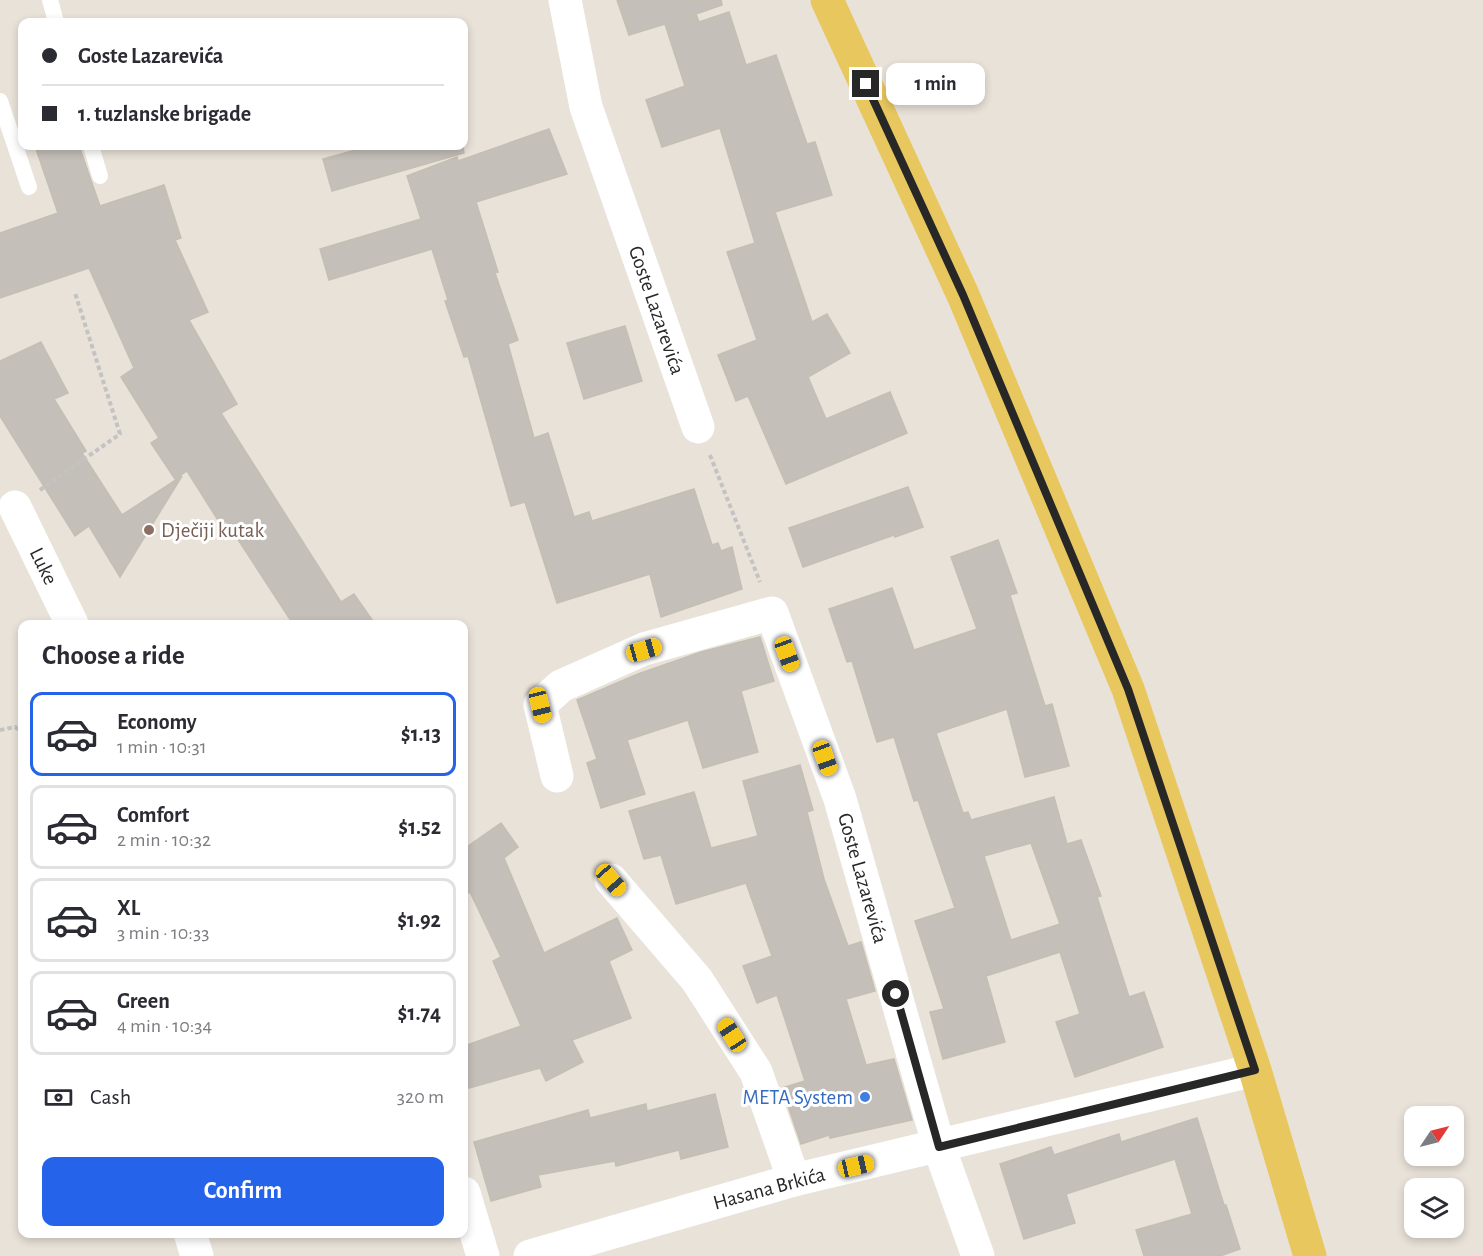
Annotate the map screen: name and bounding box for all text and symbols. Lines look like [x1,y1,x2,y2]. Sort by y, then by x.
text: Goste Lazarevića [78,45,223,67]
callout: 1 min [887,63,986,105]
route end [852,70,879,97]
text: 1 min [914,74,957,94]
text: 1. tuzlanske brigade [78,103,251,125]
street label: Goste Lazarevića [625,243,688,377]
place label: Dječiji kutak [161,520,264,541]
marker: Dječiji kutak [142,523,156,537]
street label: Luke [26,544,61,588]
car [772,634,802,674]
car [624,636,664,664]
text: Choose a ride [42,642,185,669]
car [527,685,553,725]
icon: car [45,707,99,761]
text: Economy [117,711,197,733]
text: $1.13 [401,723,441,745]
text: 1 min · 10:31 [117,737,207,757]
car [810,738,840,778]
icon: car [45,800,99,854]
text: Comfort [117,804,189,826]
street label: Goste Lazarevića [834,811,891,946]
text: $1.52 [398,816,441,838]
text: 2 min · 10:32 [117,830,211,850]
car [592,861,630,899]
icon: car [45,893,99,947]
text: XL [117,897,140,919]
text: $1.92 [397,909,441,931]
text: 3 min · 10:33 [117,923,209,943]
route start [882,980,909,1007]
icon: car [45,986,99,1040]
text: Green [117,990,170,1012]
text: $1.74 [398,1002,441,1024]
car [715,1015,749,1055]
text: 4 min · 10:34 [117,1016,212,1036]
icon: cash [42,1081,75,1114]
text: Cash [90,1086,131,1108]
text: 320 m [397,1087,444,1107]
place label: META System [742,1087,853,1108]
marker: META System [858,1090,872,1104]
north arrow [1404,1106,1464,1166]
map controls [1404,1106,1464,1238]
car [836,1153,876,1179]
button: Confirm [42,1157,444,1226]
street label: Hasana Brkića [711,1163,828,1214]
button: layers [1404,1178,1464,1238]

